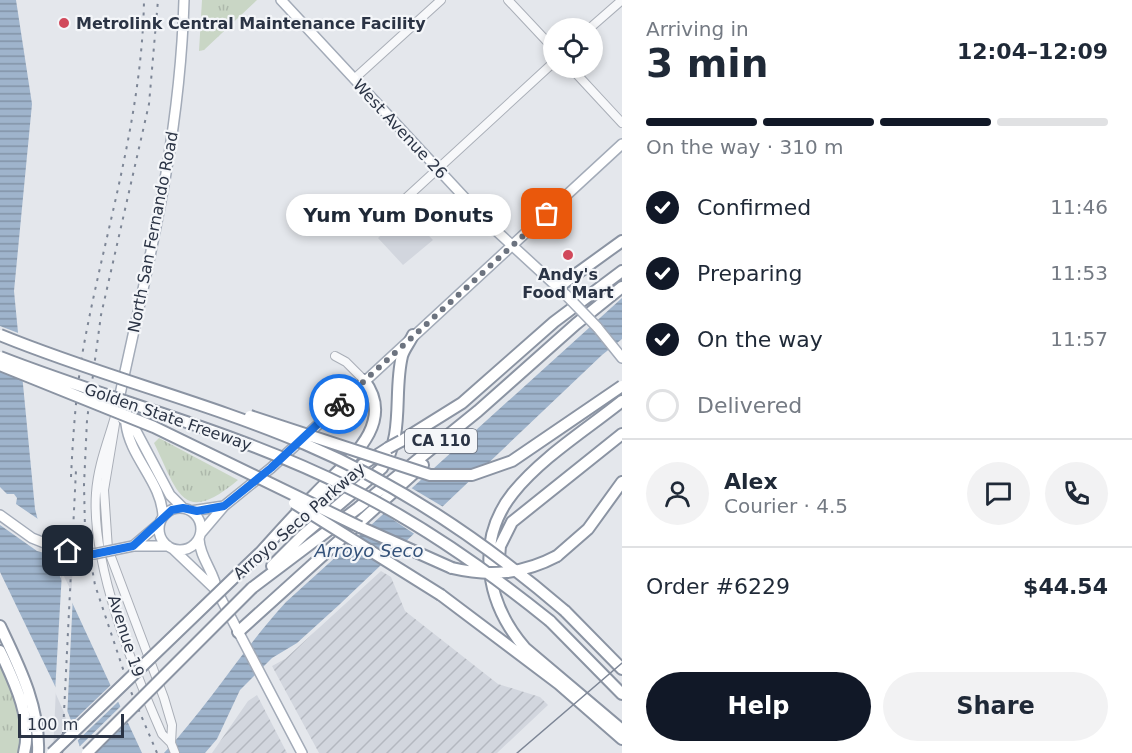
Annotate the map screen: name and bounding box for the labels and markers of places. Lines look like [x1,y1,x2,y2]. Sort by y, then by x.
place label: Metrolink Central Maintenance Facility [76,14,426,33]
marker: Metrolink Central Maintenance Facility [57,16,71,30]
pin [521,188,572,239]
callout: Yum Yum Donuts [286,193,511,235]
marker: Andy's Food Mart [561,248,575,262]
place label: Andy's Food Mart [522,265,614,302]
pin [42,525,93,576]

